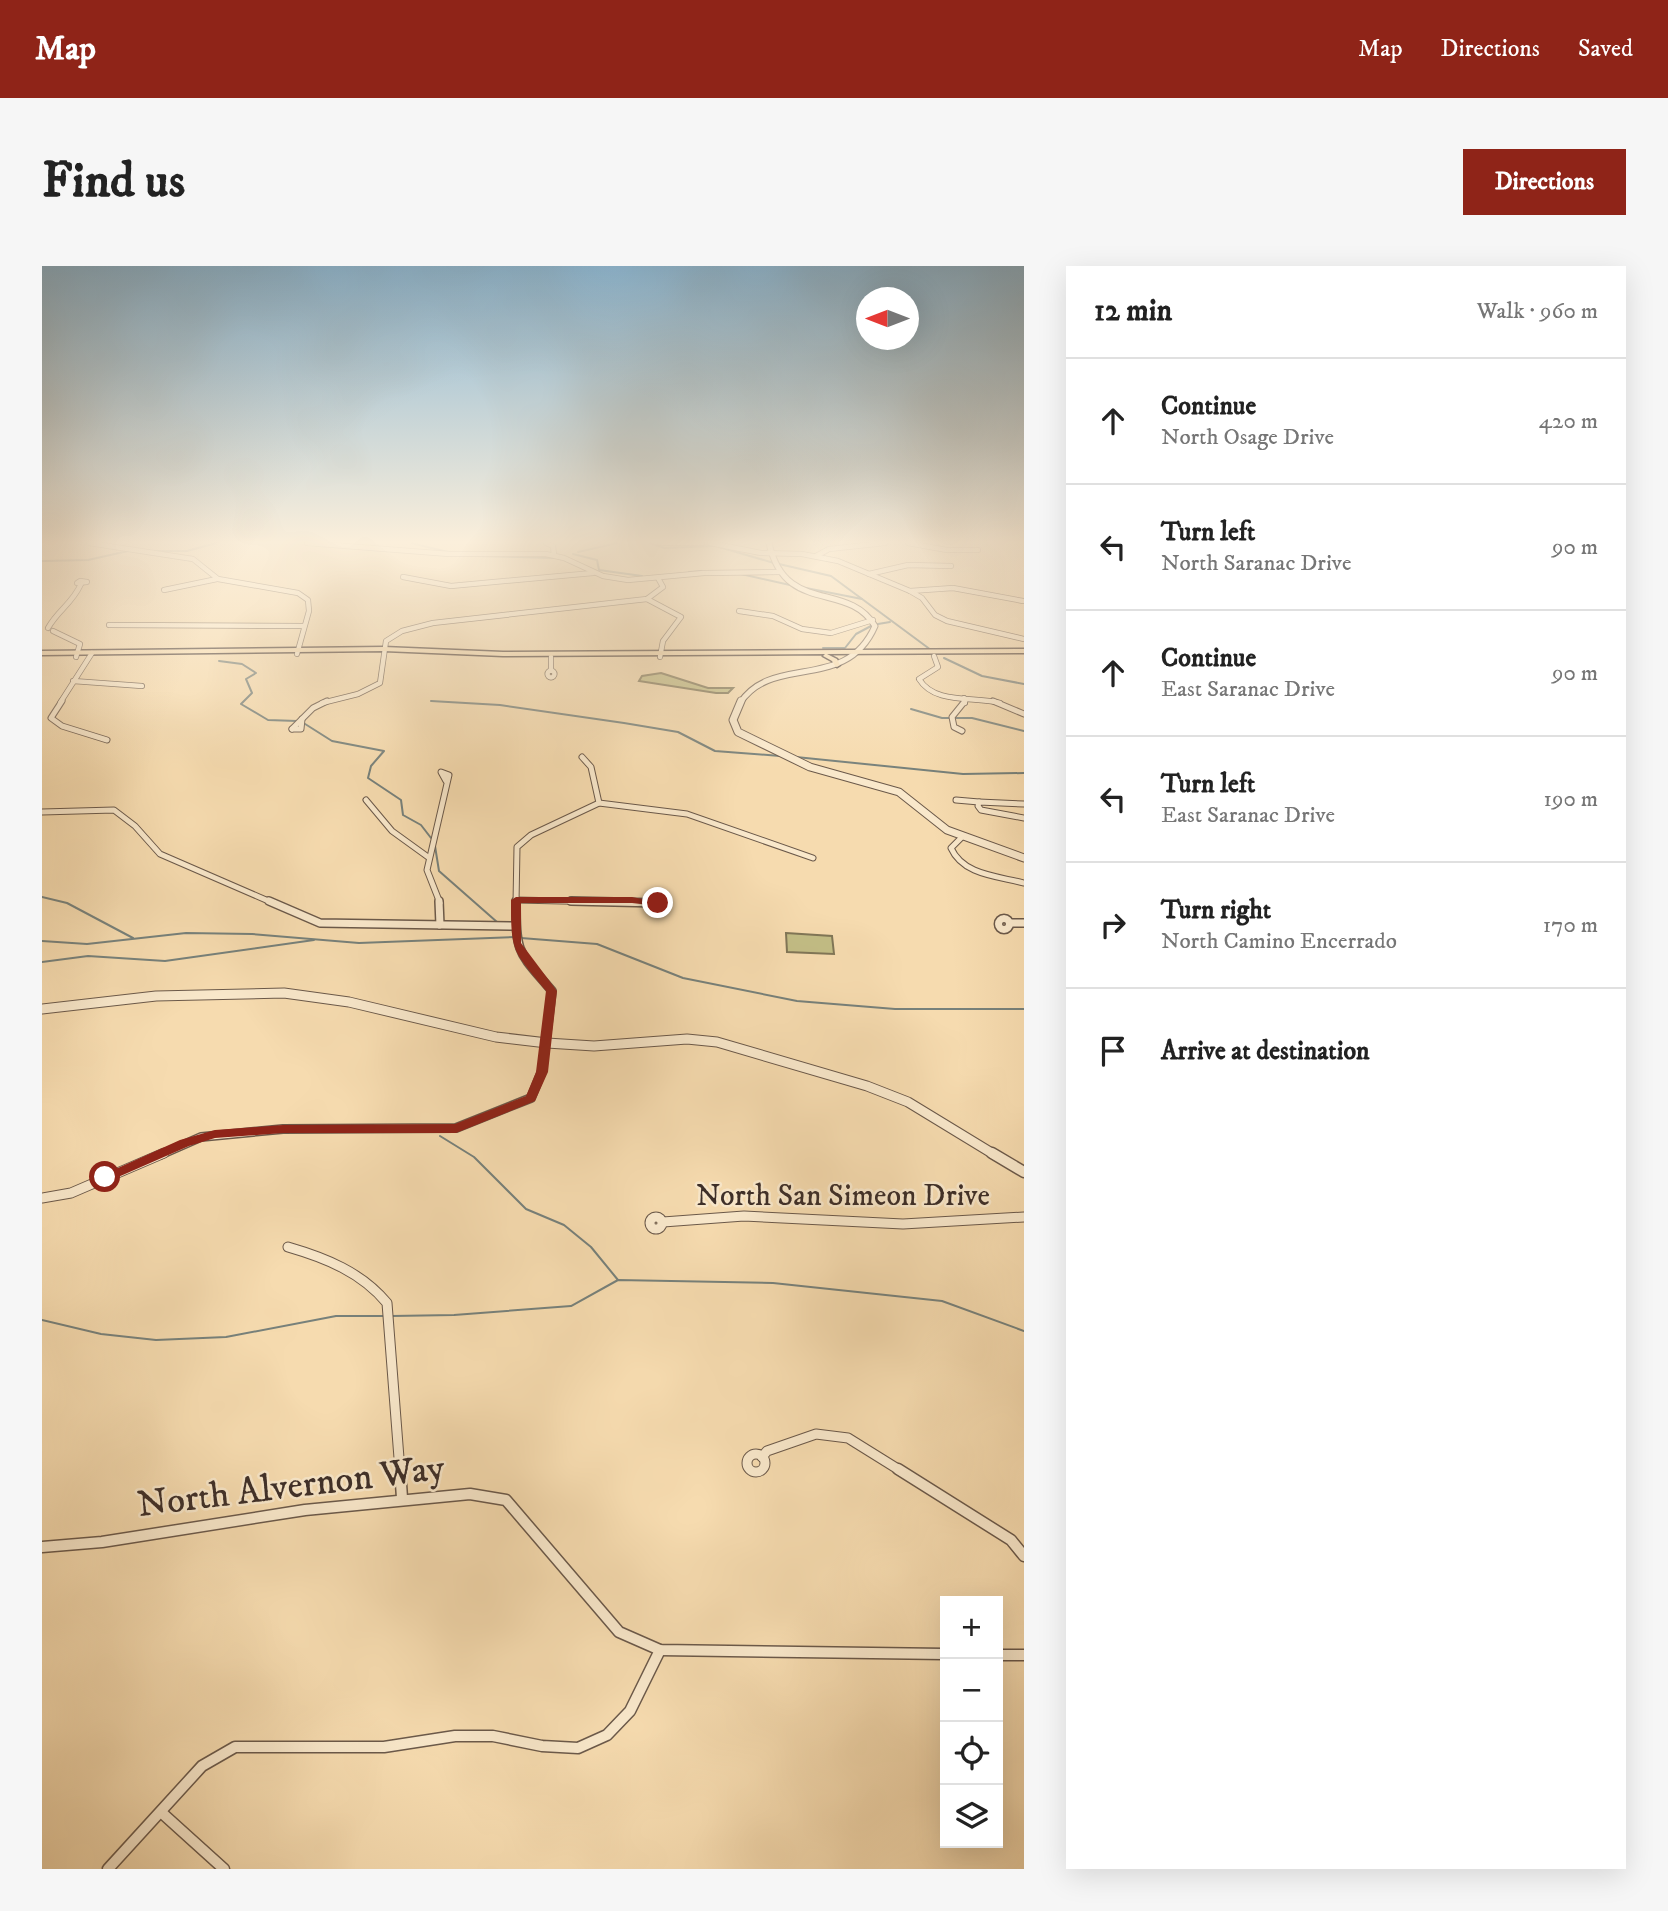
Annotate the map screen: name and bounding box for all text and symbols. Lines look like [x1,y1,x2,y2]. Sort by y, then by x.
text: Map [35,29,96,70]
text: Map [1358,34,1403,64]
text: Directions [1441,34,1540,64]
text: Saved [1578,34,1633,64]
button: Directions [1463,149,1626,215]
text: Find us [42,151,185,213]
north arrow [856,287,919,350]
text: 12 min [1094,293,1172,330]
text: Walk · 960 m [1477,297,1598,326]
text: Continue [1161,390,1256,423]
icon: ahead [1094,402,1132,440]
text: 420 m [1539,407,1598,436]
text: North Osage Drive [1161,423,1334,452]
text: Turn left [1161,516,1255,549]
icon: left [1094,528,1132,566]
text: 90 m [1552,533,1598,562]
text: North Saranac Drive [1161,549,1351,578]
text: Continue [1161,642,1256,675]
icon: ahead [1094,654,1132,692]
text: 90 m [1552,659,1598,688]
text: East Saranac Drive [1161,675,1335,704]
text: Turn left [1161,768,1255,801]
icon: left [1094,780,1132,818]
text: 190 m [1544,785,1598,814]
text: East Saranac Drive [1161,801,1335,830]
route end [642,887,673,918]
text: Turn right [1161,894,1271,927]
icon: right [1094,906,1132,944]
text: 170 m [1543,911,1598,940]
text: North Camino Encerrado [1161,927,1397,956]
icon: arrive [1094,1032,1132,1070]
text: Arrive at destination [1161,1035,1370,1068]
route start [89,1161,120,1192]
street label: North San Simeon Drive [696,1178,990,1215]
street label: North Alvernon Way [135,1445,448,1529]
map controls [940,1596,1003,1848]
button: + [940,1596,1003,1659]
button: − [940,1659,1003,1722]
button: locate [940,1722,1003,1785]
button: layers [940,1785,1003,1848]

